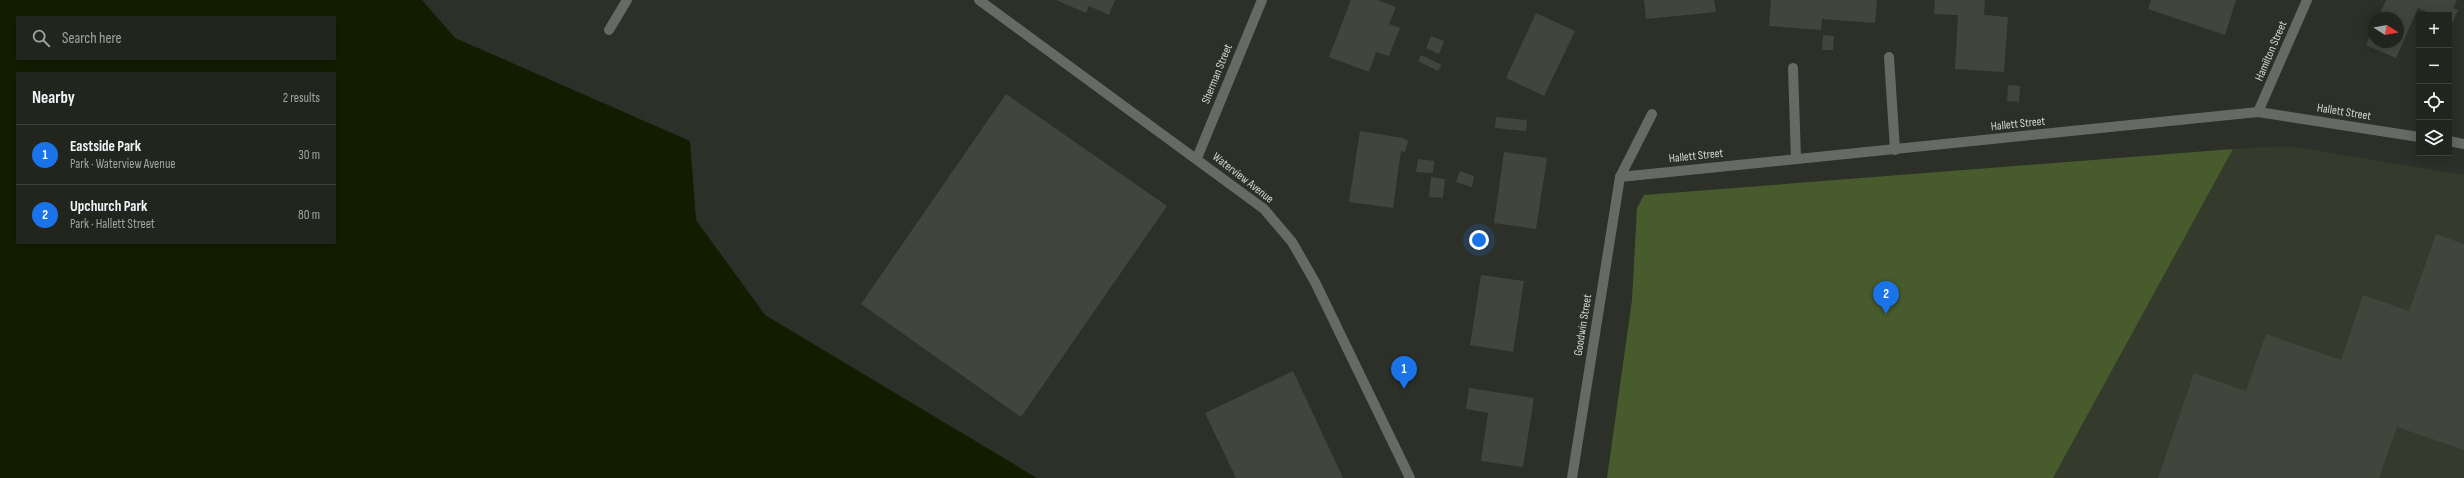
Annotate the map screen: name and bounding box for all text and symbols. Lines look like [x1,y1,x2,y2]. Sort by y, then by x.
north arrow [2368,12,2404,48]
map controls [2416,12,2452,156]
button: + [2416,12,2452,48]
search box [16,16,336,60]
street label: Hamilton Street [2252,18,2290,83]
icon: search [30,27,52,49]
text: Search here [62,29,122,48]
street label: Sherman Street [1198,42,1236,106]
button: − [2416,48,2452,84]
button: locate [2416,84,2452,120]
text: Nearby [32,88,75,108]
text: 2 results [283,90,320,106]
street label: Hallett Street [2316,100,2372,124]
street label: Hallett Street [1990,114,2046,134]
button: layers [2416,120,2452,156]
text: Eastside Park [70,137,141,156]
street label: Hallett Street [1668,146,1724,166]
text: 1 [42,147,48,163]
text: 30 m [298,147,320,163]
street label: Waterview Avenue [1209,149,1277,207]
text: Park · Waterview Avenue [70,156,176,172]
text: Upchurch Park [70,197,147,216]
text: 2 [42,207,48,223]
text: 80 m [298,207,320,223]
text: Park · Hallett Street [70,216,155,232]
your location [1469,230,1489,250]
pin: 2 [1873,281,1899,314]
street label: Goodwin Street [1571,293,1595,357]
pin: 1 [1391,356,1417,389]

